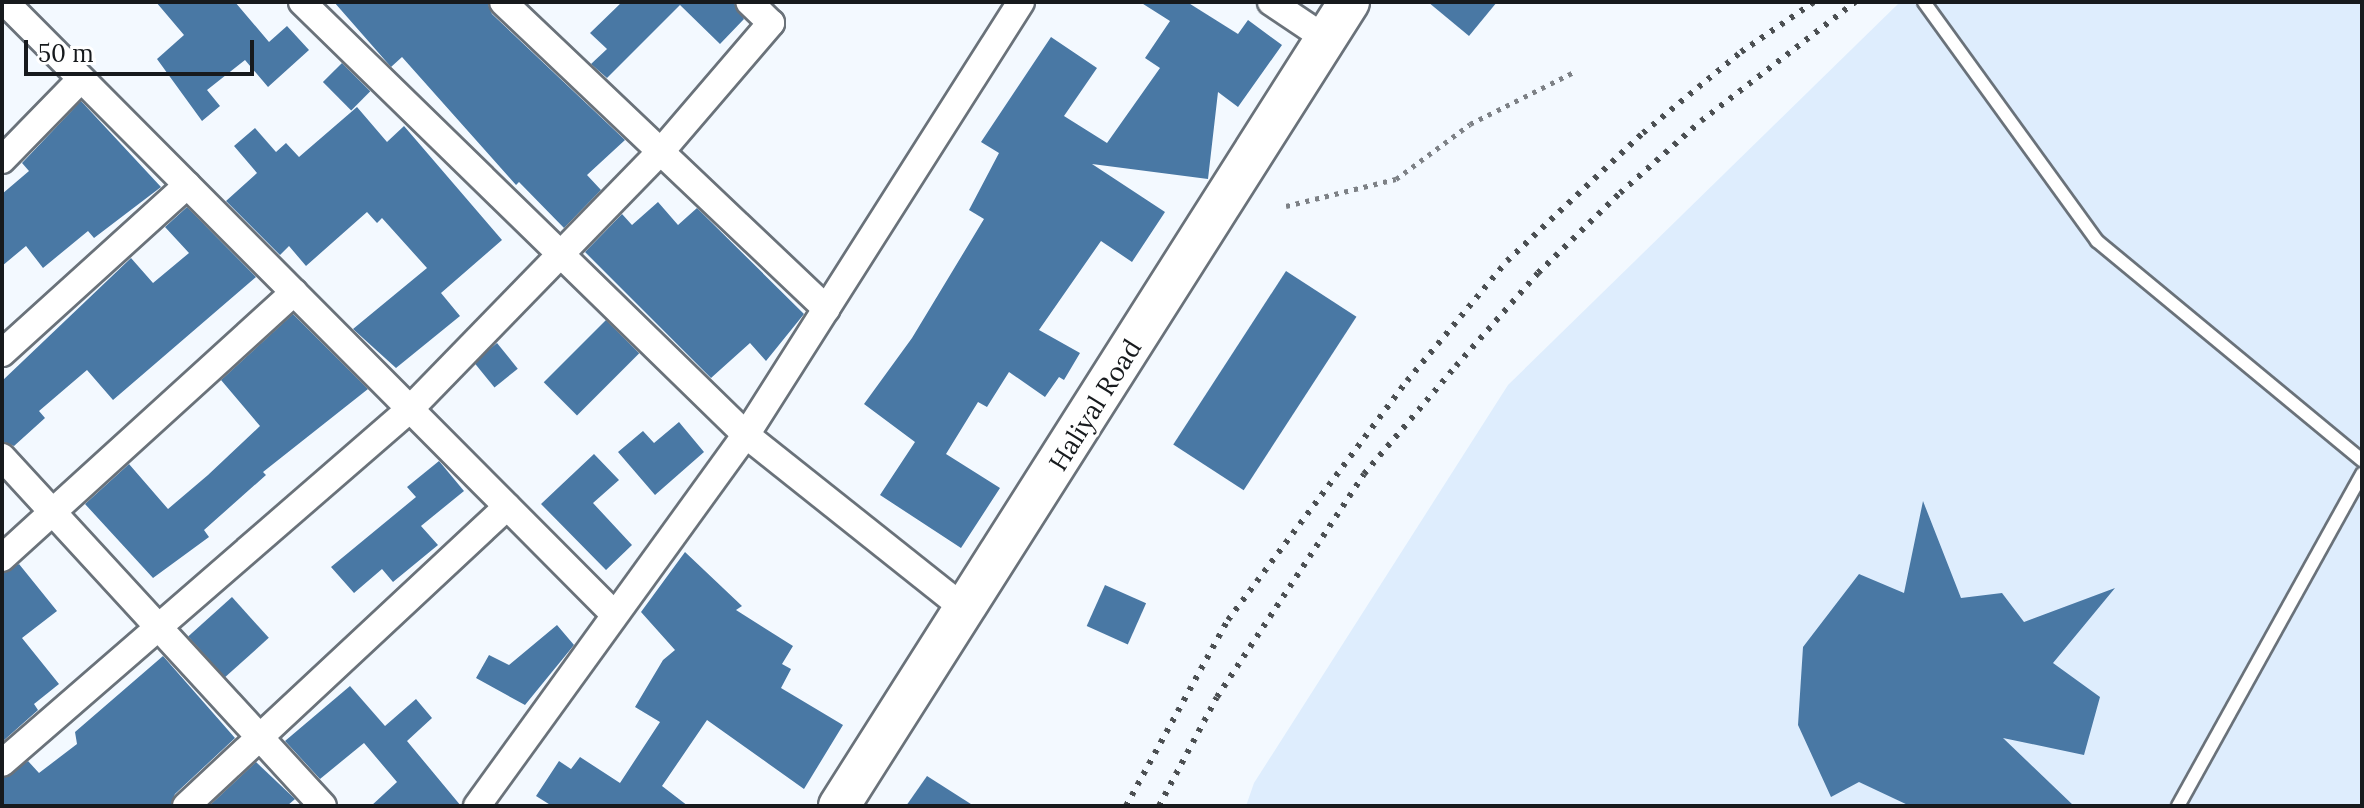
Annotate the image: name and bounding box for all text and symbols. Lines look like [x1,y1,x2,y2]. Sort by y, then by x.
scale bar [28,24,258,74]
text: 50 m [38,38,94,69]
street label: Haliyal Road [1042,334,1148,476]

